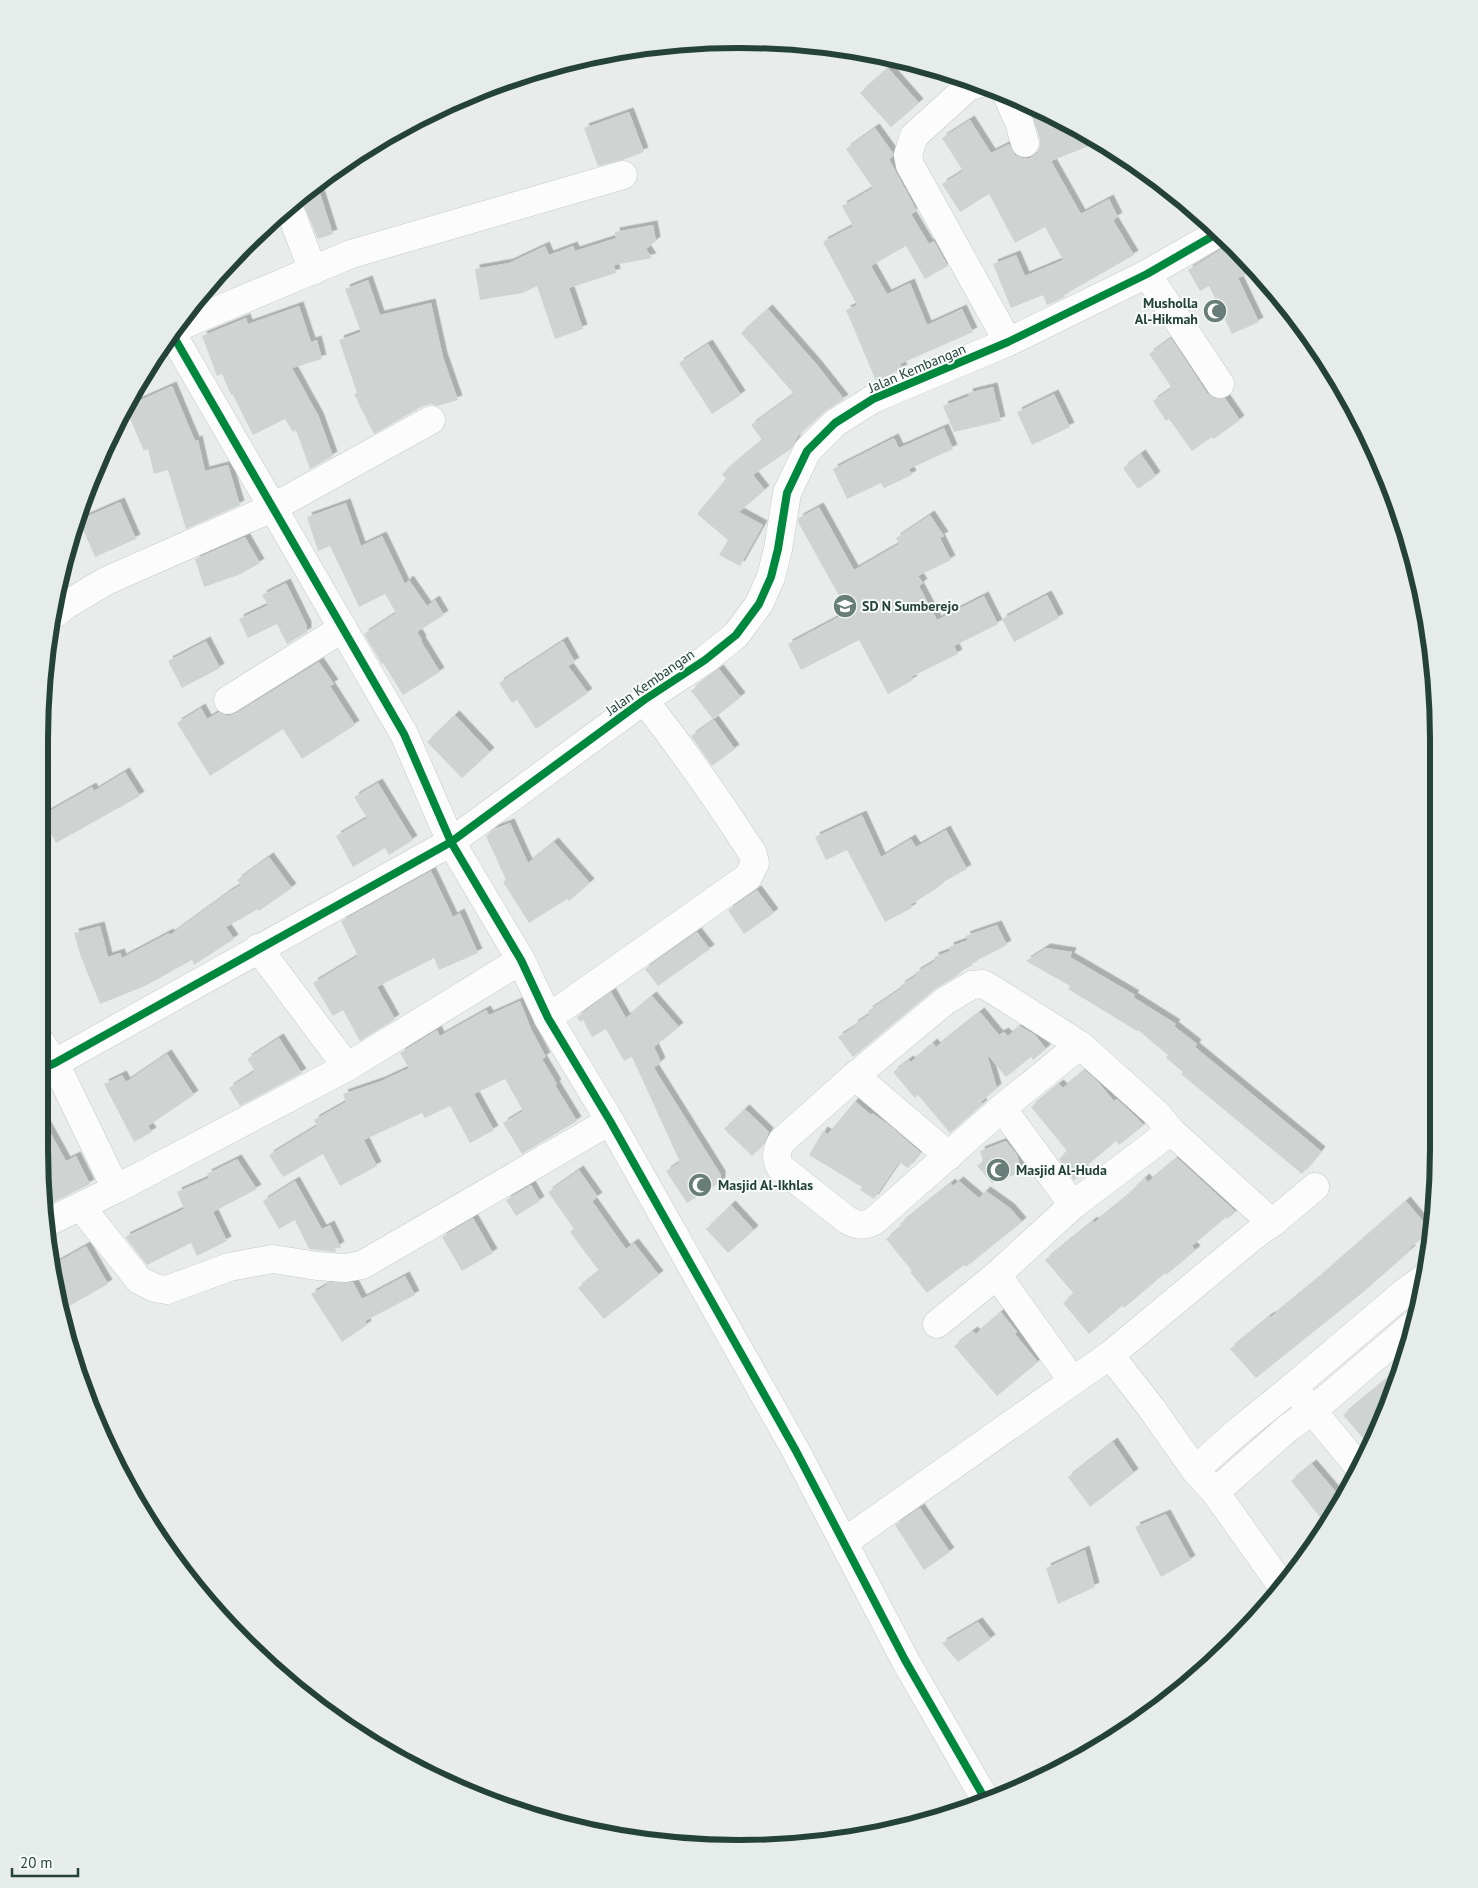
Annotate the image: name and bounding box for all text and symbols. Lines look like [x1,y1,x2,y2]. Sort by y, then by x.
place label: Musholla Al-Hikmah [1135,294,1198,328]
mosque icon: Musholla Al-Hikmah [1202,298,1228,324]
street label: Jalan Kembangan [865,339,968,397]
school or university icon: SD N Sumberejo [832,593,858,619]
place label: SD N Sumberejo [862,597,959,615]
street label: Jalan Kembangan [601,645,698,720]
mosque icon: Masjid Al-Huda [985,1157,1011,1183]
place label: Masjid Al-Huda [1016,1161,1107,1179]
mosque icon: Masjid Al-Ikhlas [687,1172,713,1198]
place label: Masjid Al-Ikhlas [718,1176,813,1194]
scale bar [12,1846,79,1878]
text: 20 m [20,1853,53,1872]

